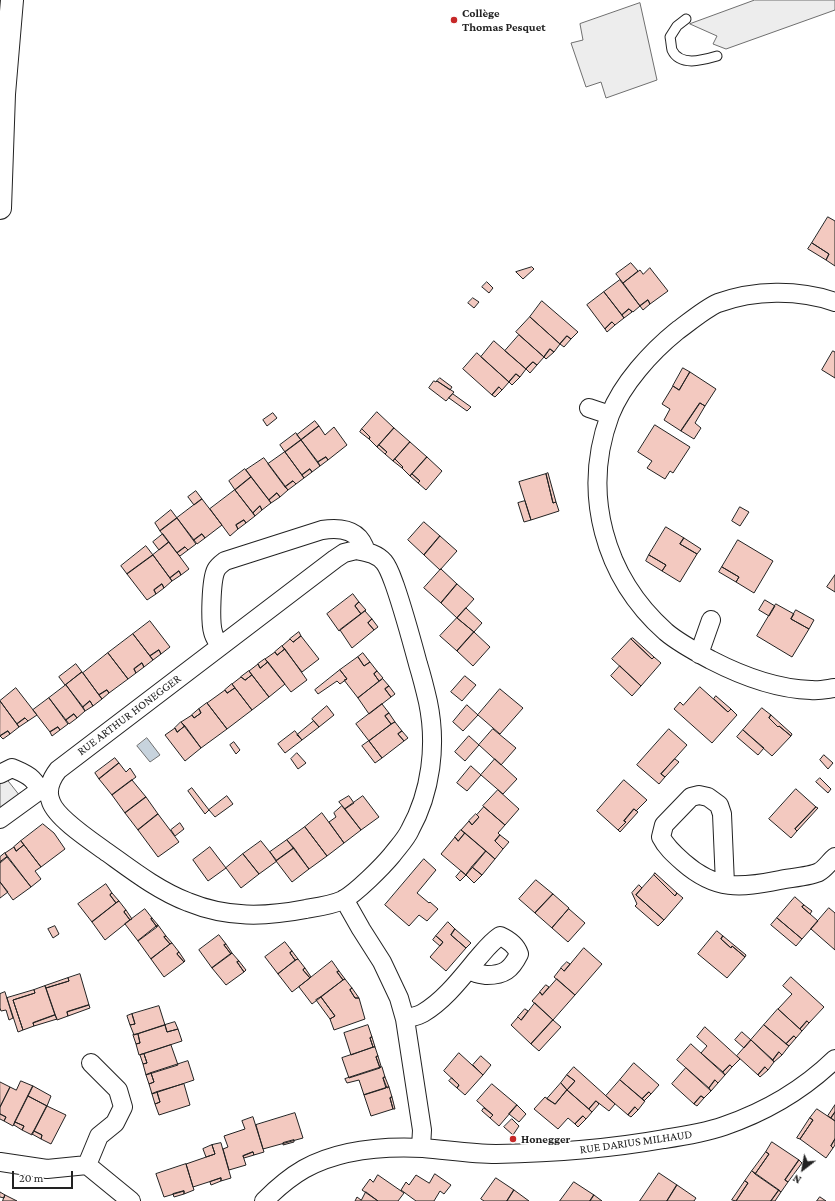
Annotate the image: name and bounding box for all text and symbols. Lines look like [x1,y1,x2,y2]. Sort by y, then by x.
place label: Collège Thomas Pesquet [462,6,546,34]
marker: Collège Thomas Pesquet [449,15,459,25]
street label: RUE ARTHUR HONEGGER [74,671,184,759]
street label: RUE DARIUS MILHAUD [579,1127,693,1157]
place label: Honegger [521,1132,570,1146]
marker: Honegger [508,1134,518,1144]
north arrow [783,1149,823,1189]
scale bar [14,1163,75,1189]
text: 20 m [19,1171,43,1185]
text: N [791,1172,803,1186]

